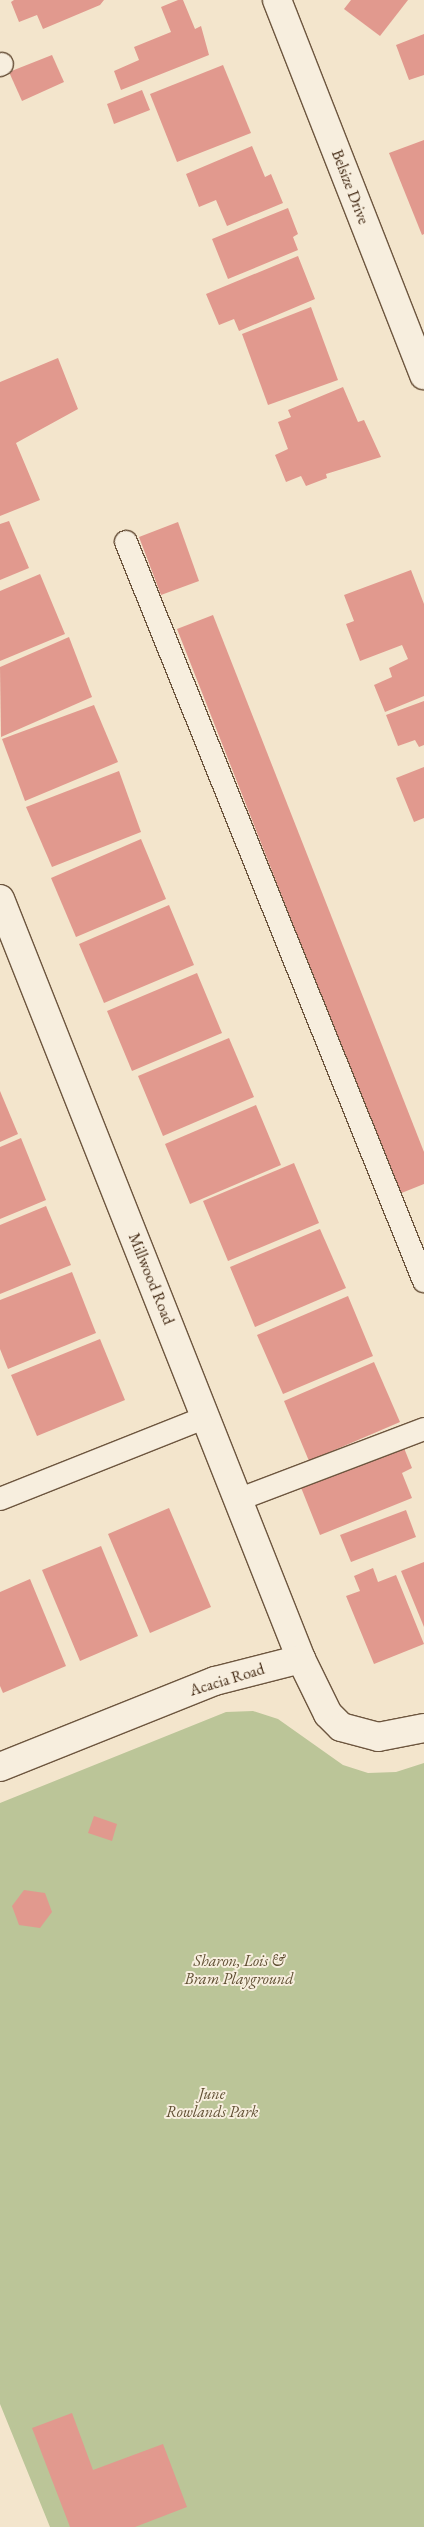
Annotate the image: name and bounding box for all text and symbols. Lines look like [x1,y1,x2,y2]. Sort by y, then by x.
street label: Belsize Drive [327,147,373,227]
street label: Millwood Road [124,1230,178,1328]
street label: Acacia Road [187,1660,267,1700]
park label: Sharon, Lois & Bram Playground [185,1951,293,1989]
park label: June Rowlands Park [166,2084,258,2122]

